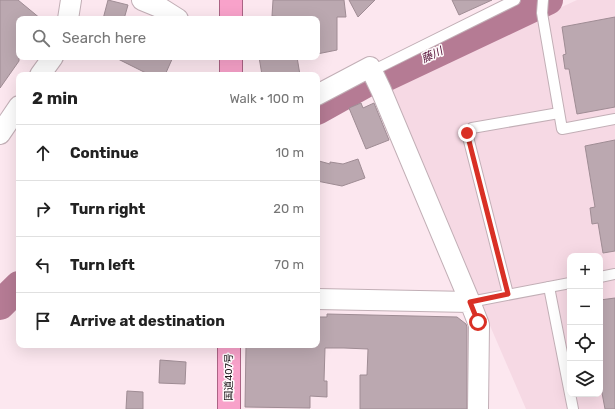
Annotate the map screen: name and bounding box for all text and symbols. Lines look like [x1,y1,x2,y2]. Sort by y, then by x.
search box [16,16,320,60]
icon: search [30,27,52,49]
text: Search here [62,29,146,47]
water label: 藤川 [419,44,446,66]
text: 2 min [32,88,78,108]
text: Walk · 100 m [229,91,304,106]
route end [458,124,476,142]
icon: ahead [32,142,54,164]
text: Continue [70,144,139,162]
text: 10 m [275,145,304,160]
icon: right [32,198,54,220]
text: Turn right [70,200,145,218]
text: 20 m [273,201,304,216]
map controls [567,253,603,397]
button: + [567,253,603,289]
icon: left [32,254,54,276]
text: Turn left [70,256,135,274]
text: 70 m [274,257,304,272]
button: − [567,289,603,325]
icon: arrive [32,310,54,332]
text: Arrive at destination [70,312,225,330]
route start [469,313,487,331]
button: locate [567,325,603,361]
street label: 国道407号 [223,353,235,401]
button: layers [567,361,603,397]

